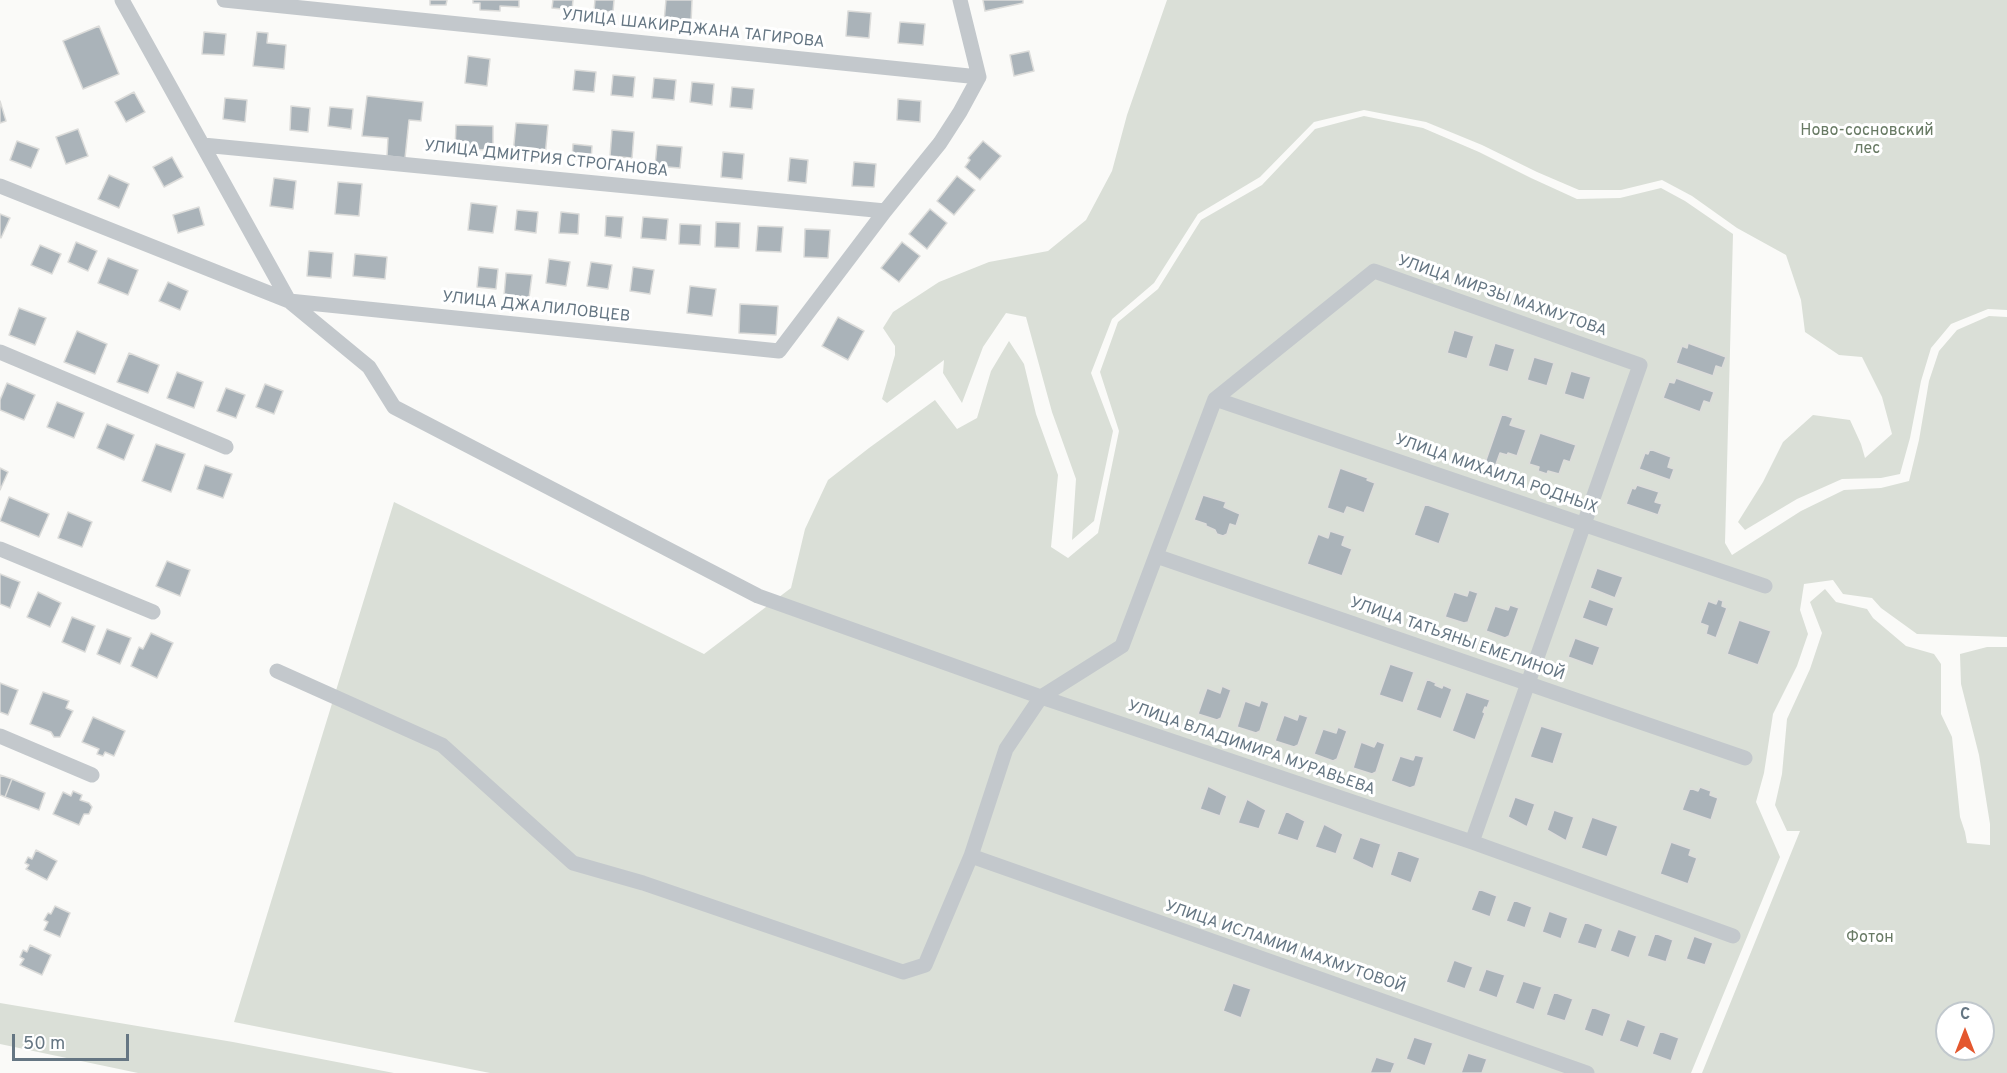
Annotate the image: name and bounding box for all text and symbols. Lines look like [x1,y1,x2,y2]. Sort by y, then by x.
street label: УЛИЦА ШАКИРДЖАНА ТАГИРОВА [561,7,825,53]
park label: Ново-сосновский лес [1800,122,1934,160]
street label: УЛИЦА ДМИТРИЯ СТРОГАНОВА [423,138,669,182]
street label: УЛИЦА МИРЗЫ МАХМУТОВА [1395,252,1609,342]
street label: УЛИЦА ДЖАЛИЛОВЦЕВ [441,289,631,327]
street label: УЛИЦА МИХАИЛА РОДНЫХ [1392,431,1600,519]
street label: УЛИЦА ТАТЬЯНЫ ЕМЕЛИНОЙ [1347,594,1567,686]
street label: УЛИЦА ВЛАДИМИРА МУРАВЬЕВА [1125,697,1377,801]
street label: УЛИЦА ИСЛАМИИ МАХМУТОВОЙ [1162,898,1408,998]
park label: Фотон [1846,929,1894,949]
north arrow [1935,1001,1995,1061]
text: С [1960,1005,1970,1025]
scale bar [15,1022,132,1060]
text: 50 m [23,1033,65,1056]

